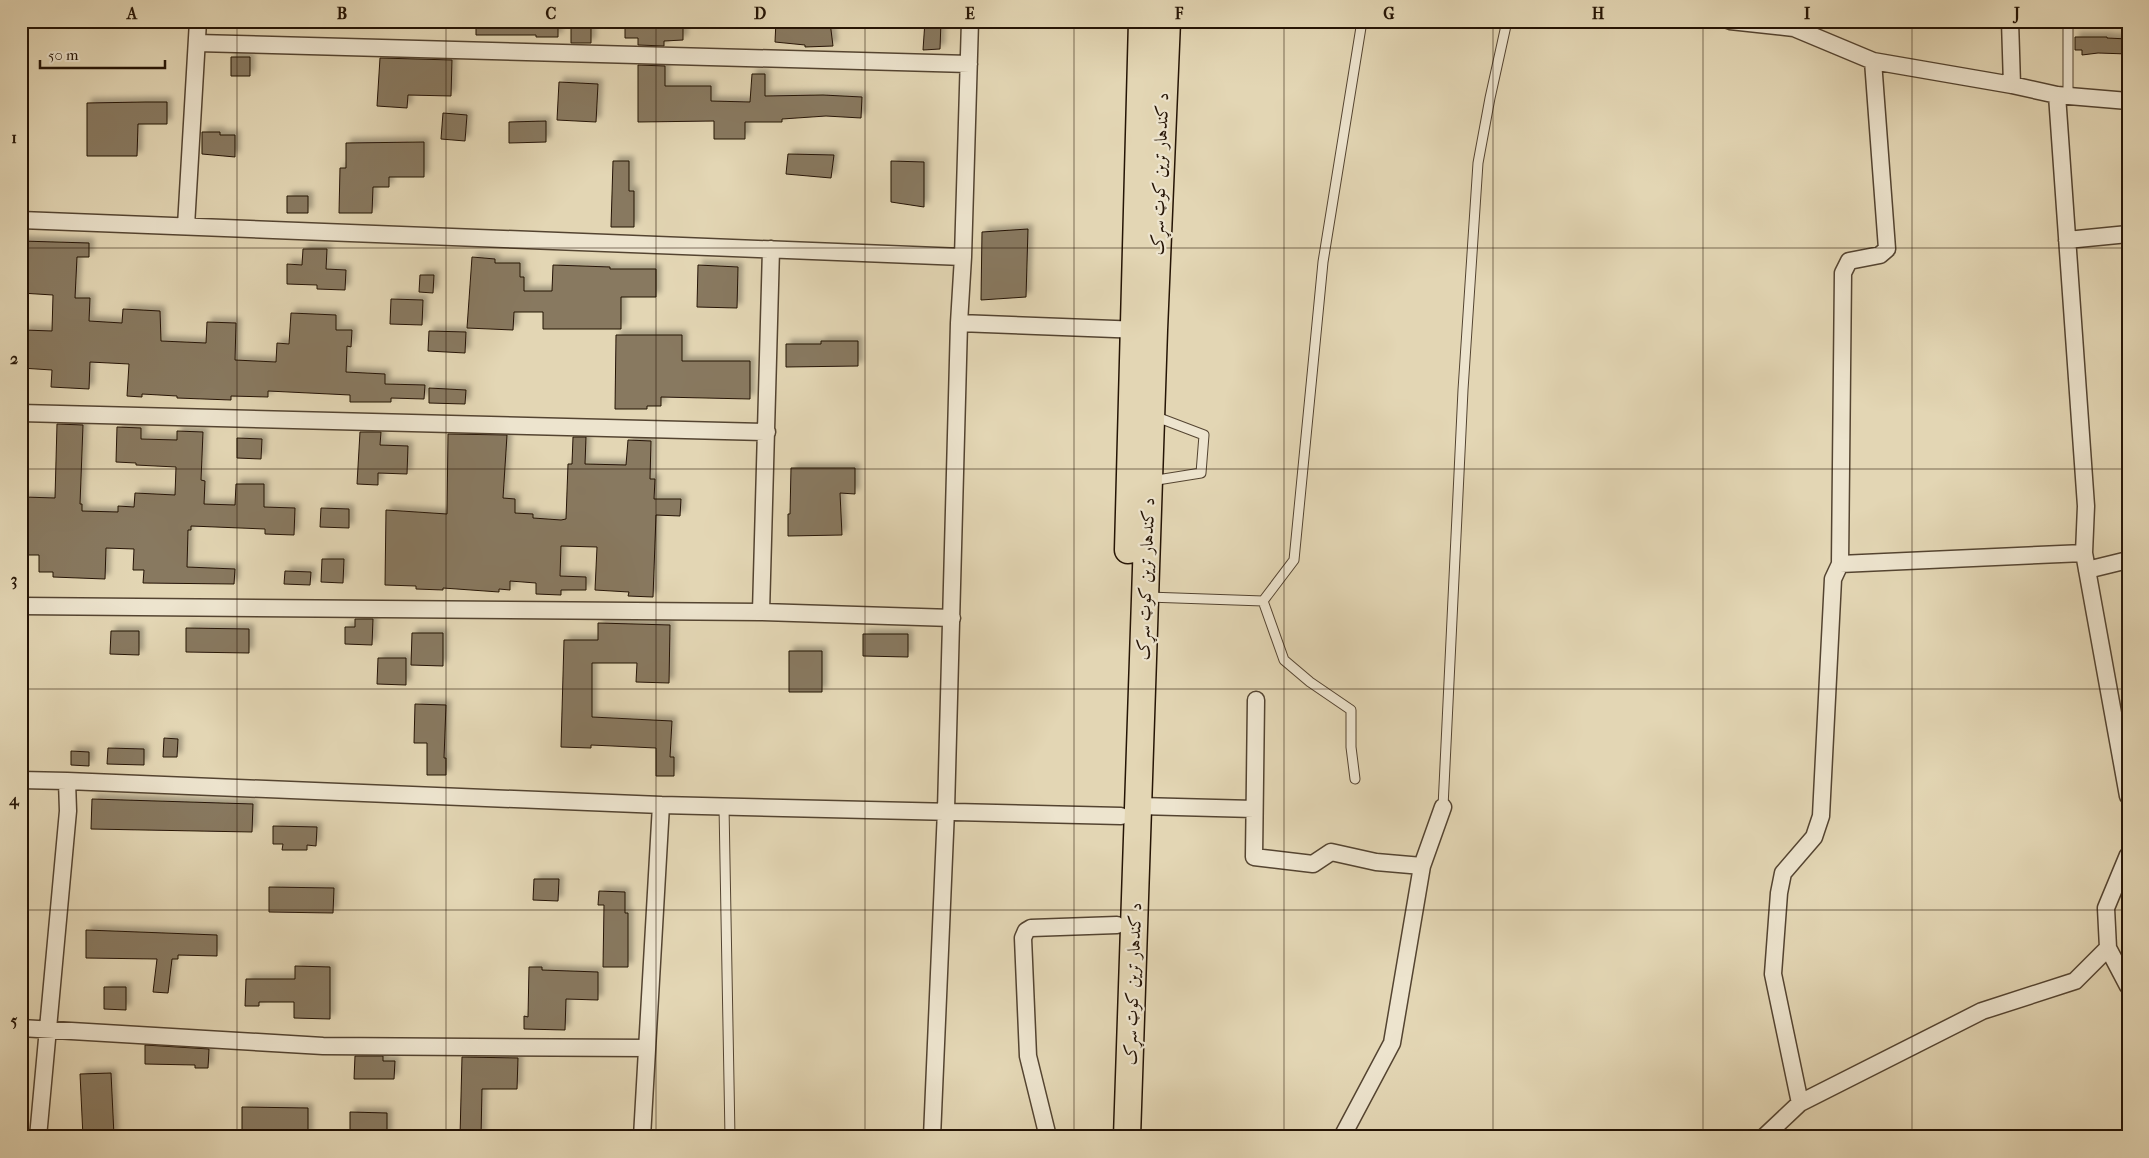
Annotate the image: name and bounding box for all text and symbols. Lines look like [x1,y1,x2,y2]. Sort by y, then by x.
text: A [126,4,138,23]
text: B [337,4,347,23]
text: C [546,4,557,23]
text: D [754,4,766,23]
text: E [965,4,975,23]
text: F [1174,4,1184,23]
text: G [1383,4,1395,23]
text: H [1592,4,1605,23]
text: I [1804,4,1811,23]
text: J [2012,4,2020,24]
scale bar [40,38,165,70]
text: 50 m [48,46,79,64]
street label: د کندهار ترين کوټ سړک [1147,92,1176,256]
text: 1 [11,128,17,147]
text: 2 [10,349,18,368]
street label: د کندهار ترين کوټ سړک [1133,497,1162,661]
text: 3 [11,570,17,590]
text: 4 [8,790,20,810]
street label: د کندهار ترين کوټ سړک [1120,902,1149,1066]
text: 5 [11,1011,18,1030]

